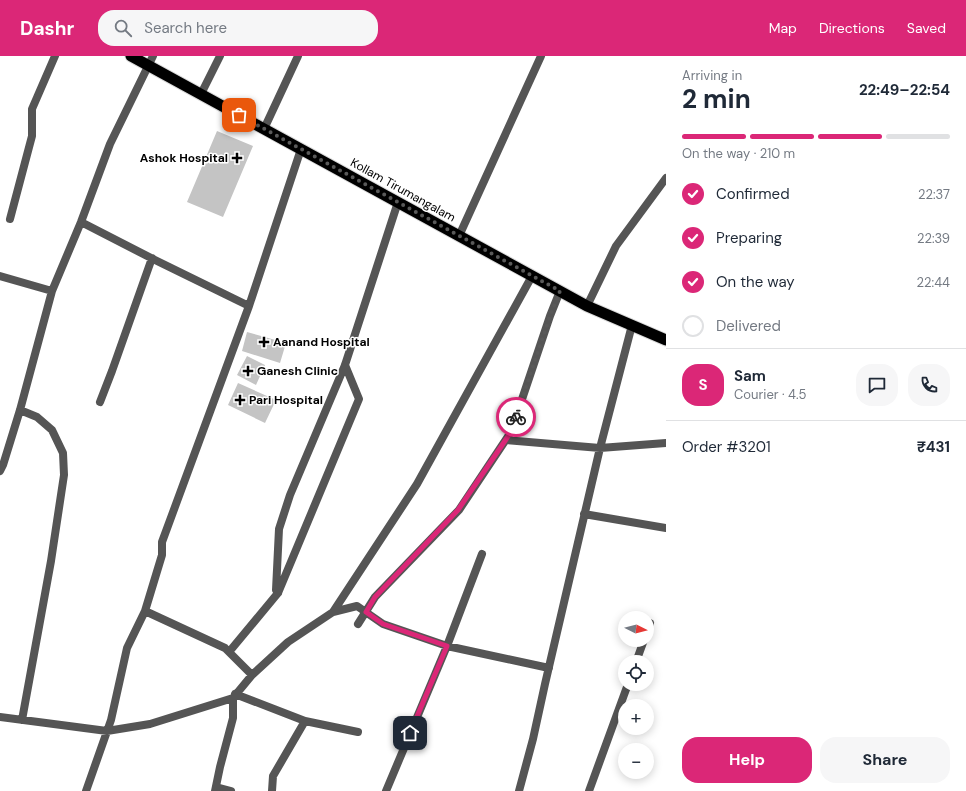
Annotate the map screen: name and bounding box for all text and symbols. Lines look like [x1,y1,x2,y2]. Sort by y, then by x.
search box [98,10,378,46]
text: Dashr [20,16,74,41]
icon: search [112,17,134,39]
text: Search here [144,18,227,38]
text: Map [769,19,797,37]
text: Directions [819,19,885,37]
text: Saved [907,19,946,37]
text: Arriving in [682,67,742,84]
text: 22:49–22:54 [859,80,950,100]
text: 2 min [682,82,751,116]
pin [222,98,256,132]
icon: bag [228,104,250,126]
text: On the way · 210 m [682,145,795,162]
place label: Ashok Hospital [140,150,228,166]
marker: Ashok Hospital [231,152,243,164]
street label: Kollam Tirumangalam [348,154,458,226]
icon: check [682,183,704,205]
text: Confirmed [716,184,790,204]
text: 22:37 [918,186,950,203]
icon: check [682,227,704,249]
text: Preparing [716,228,782,248]
text: 22:39 [917,230,950,247]
icon: check [682,271,704,293]
text: On the way [716,272,795,292]
text: 22:44 [917,274,950,291]
text: Delivered [716,316,781,336]
place label: Aanand Hospital [273,334,370,350]
marker: Aanand Hospital [258,336,270,348]
place label: Ganesh Clinic [257,363,338,379]
button: chat [856,364,898,406]
button: phone [908,364,950,406]
marker: Ganesh Clinic [242,365,254,377]
text: Sam [734,366,766,386]
text: S [698,375,708,395]
text: Courier · 4.5 [734,386,807,403]
place label: Pari Hospital [249,392,323,408]
marker: Pari Hospital [234,394,246,406]
courier [496,397,536,437]
icon: bike [505,406,527,428]
text: Order #3201 [682,437,771,457]
text: ₹431 [917,437,950,457]
north arrow [618,611,654,647]
map controls [618,611,654,779]
button: locate [618,655,654,691]
button: + [618,699,654,735]
pin [393,716,427,750]
icon: home [399,722,421,744]
button: Help [682,737,812,783]
button: Share [820,737,950,783]
button: − [618,743,654,779]

